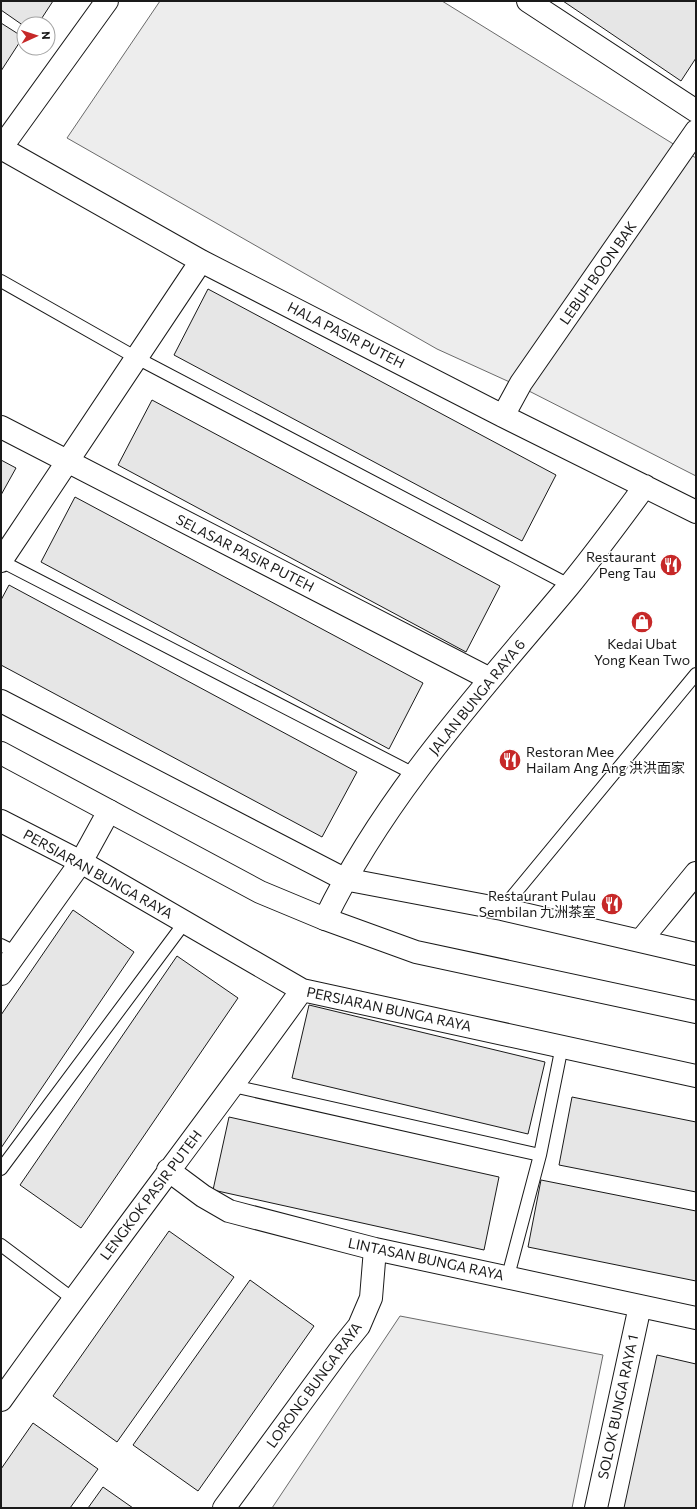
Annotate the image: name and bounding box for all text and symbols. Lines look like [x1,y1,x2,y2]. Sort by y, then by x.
north arrow [16,16,56,56]
text: N [40,31,53,40]
street label: LEBUH BOON BAK [556,218,640,328]
street label: HALA PASIR PUTEH [285,298,408,371]
street label: SELASAR PASIR PUTEH [173,510,317,595]
place label: Restaurant Peng Tau [586,548,656,581]
restaurant icon: Restaurant Peng Tau [658,552,684,578]
shop icon: Kedai Ubat Yong Kean Two [629,609,655,635]
place label: Kedai Ubat Yong Kean Two [594,635,690,668]
street label: JALAN BUNGA RAYA 6 [425,636,528,758]
place label: Restoran Mee Hailam Ang Ang 洪洪面家 [526,743,685,776]
restaurant icon: Restoran Mee Hailam Ang Ang 洪洪面家 [497,747,523,773]
street label: PERSIARAN BUNGA RAYA [21,825,176,922]
place label: Restaurant Pulau Sembilan 九洲茶室 [479,887,596,920]
restaurant icon: Restaurant Pulau Sembilan 九洲茶室 [599,891,625,917]
street label: PERSIARAN BUNGA RAYA [305,983,474,1034]
street label: LENGKOK PASIR PUTEH [96,1126,205,1263]
street label: LINTASAN BUNGA RAYA [347,1234,506,1283]
street label: LORONG BUNGA RAYA [262,1318,365,1451]
street label: SOLOK BUNGA RAYA 1 [594,1333,641,1481]

